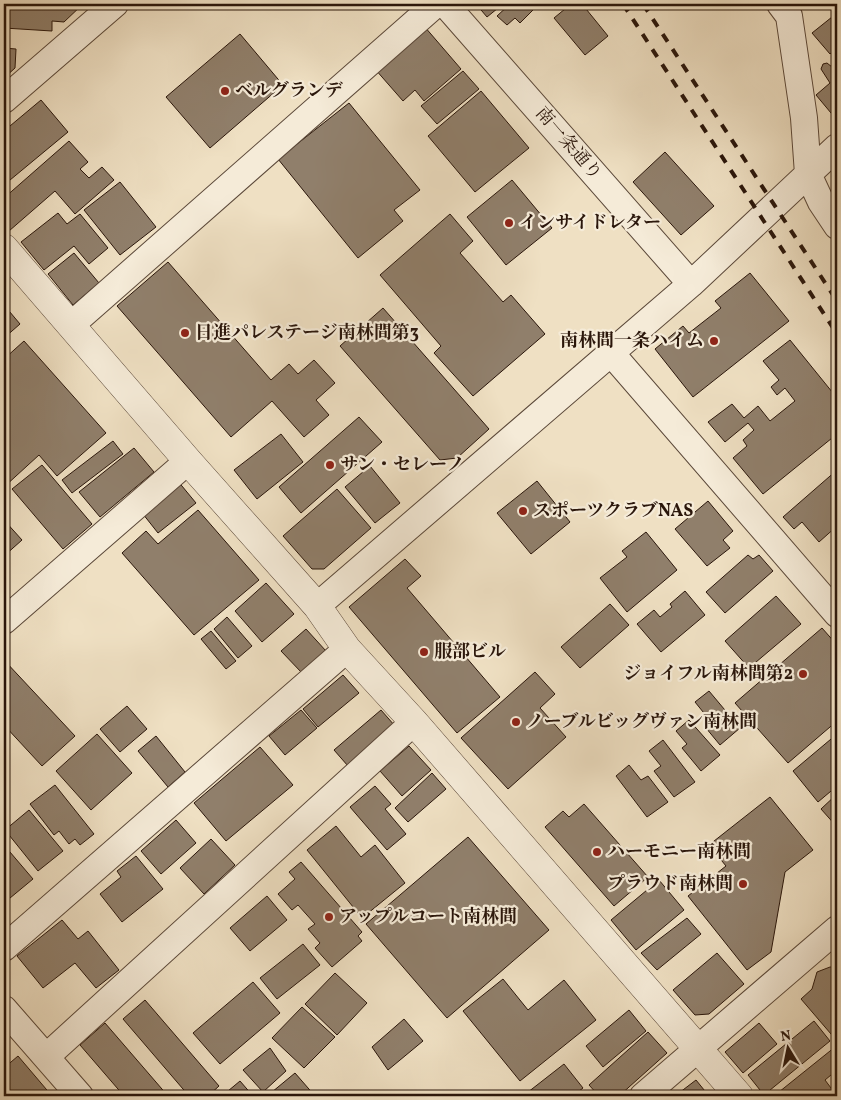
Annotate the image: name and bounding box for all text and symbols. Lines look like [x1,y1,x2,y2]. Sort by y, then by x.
place label: ベルグランデ [235,79,343,104]
marker: ベルグランデ [219,85,231,97]
street label: 南一条通り [529,102,607,186]
place label: インサイドレター [519,211,661,236]
marker: インサイドレター [503,217,515,229]
place label: 日進パレステージ南林間第3 [195,321,419,346]
marker: 日進パレステージ南林間第3 [179,327,191,339]
place label: 南林間一条ハイム [560,329,704,354]
marker: 南林間一条ハイム [708,335,720,347]
place label: サン・セレーノ [340,453,465,478]
marker: サン・セレーノ [324,459,336,471]
place label: スポーツクラブNAS [533,499,693,524]
marker: スポーツクラブNAS [517,505,529,517]
place label: 服部ビル [434,640,506,665]
marker: 服部ビル [418,646,430,658]
place label: ジョイフル南林間第2 [623,662,793,687]
marker: ジョイフル南林間第2 [797,668,809,680]
place label: ノーブルビッグヴァン南林間 [526,710,757,735]
marker: ノーブルビッグヴァン南林間 [510,716,522,728]
place label: ハーモニー南林間 [607,840,751,865]
marker: ハーモニー南林間 [591,846,603,858]
place label: プラウド南林間 [607,872,733,897]
marker: プラウド南林間 [737,878,749,890]
place label: アップルコート南林間 [339,905,517,930]
marker: アップルコート南林間 [323,911,335,923]
north arrow [764,1022,814,1072]
text: N [779,1026,793,1047]

